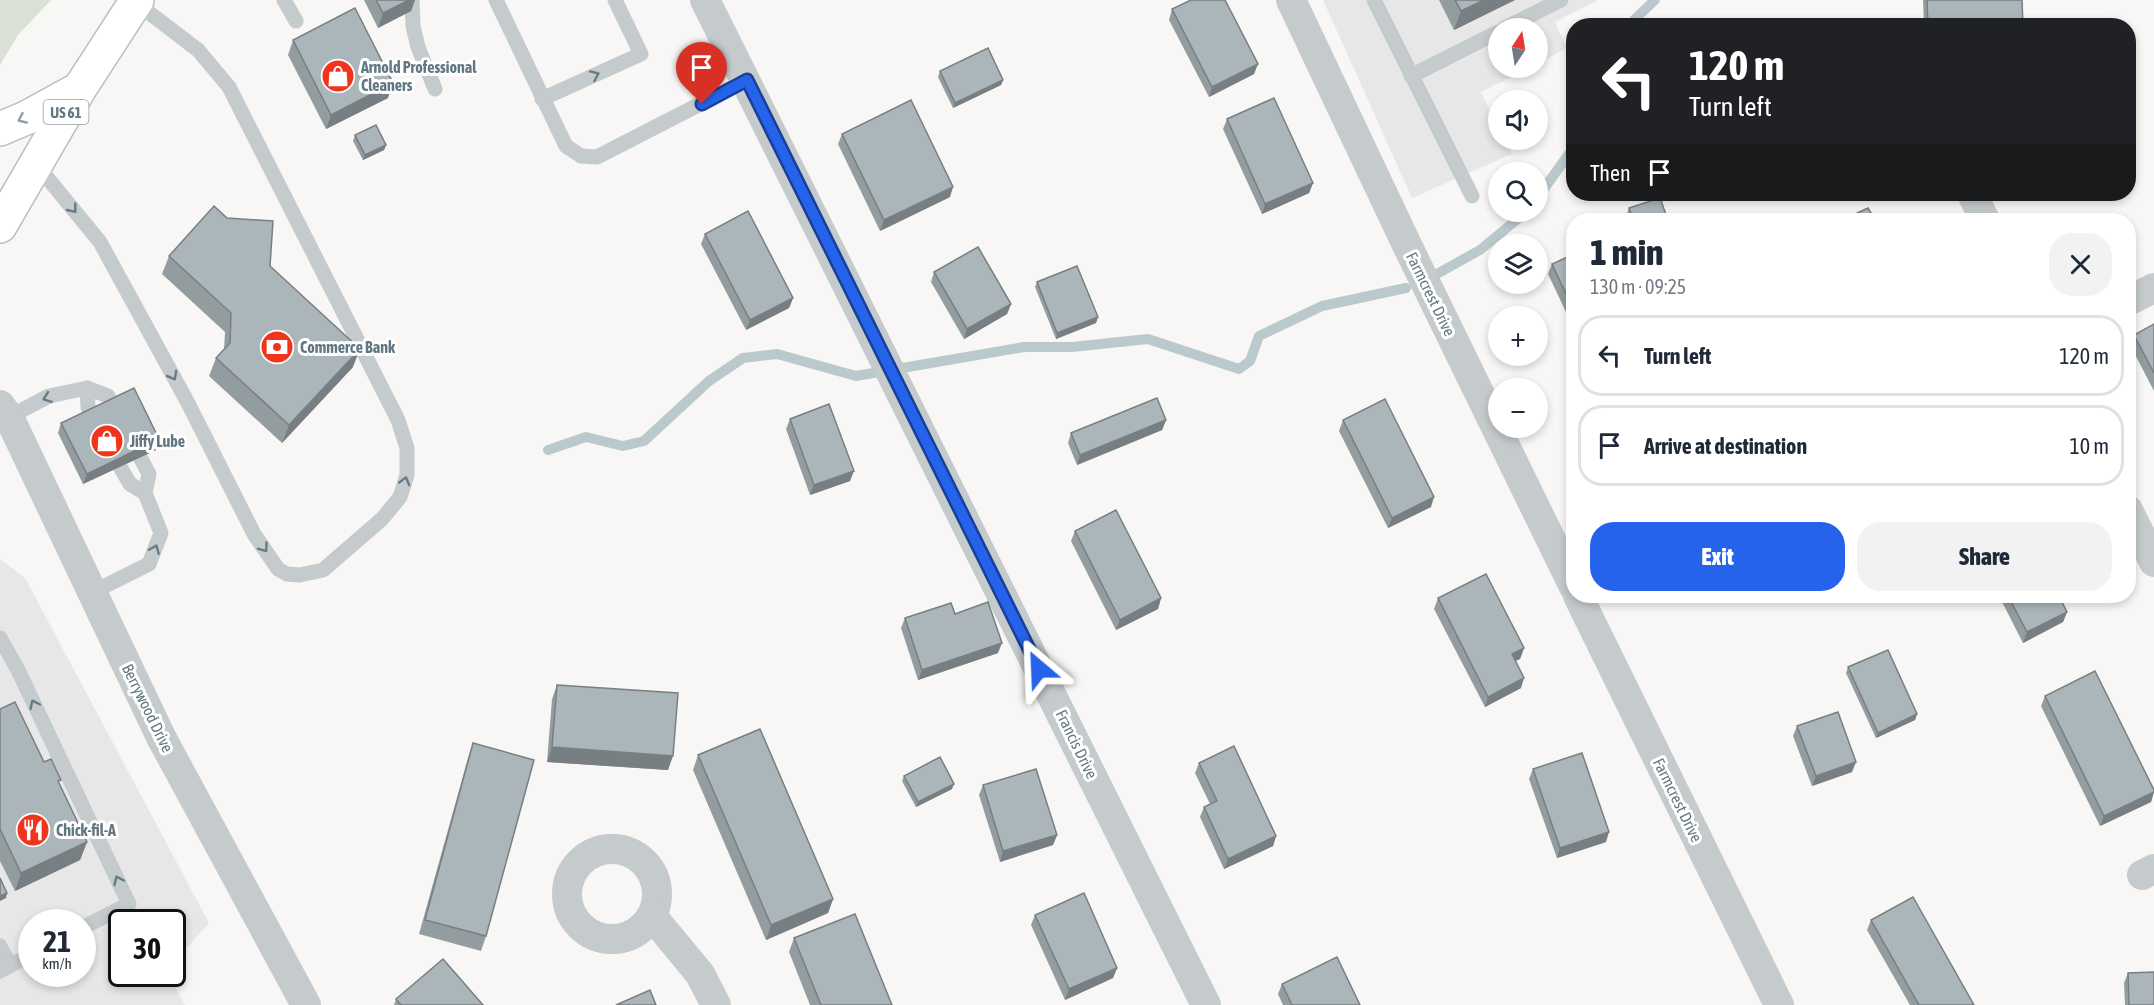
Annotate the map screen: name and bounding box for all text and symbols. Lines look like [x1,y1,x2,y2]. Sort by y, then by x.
north arrow [1488,18,1548,78]
map controls [1488,18,1548,438]
text: 120 m [1689,41,1784,89]
pin [676,42,727,104]
icon: left [1590,42,1668,120]
icon: arrive [685,51,718,84]
shop icon: Arnold Professional Cleaners [320,58,356,94]
place label: Arnold Professional Cleaners [360,58,477,94]
one-way arrow [589,70,600,82]
button: sound [1488,90,1548,150]
text: Turn left [1689,91,1772,122]
road number: US 61 [44,100,88,124]
one-way arrow [18,112,29,124]
icon: arrive [1643,156,1676,189]
text: Then [1590,160,1631,186]
button: search [1488,162,1548,222]
one-way arrow [65,202,76,213]
text: 1 min [1590,231,1664,273]
button: close [2049,233,2112,296]
button: layers [1488,234,1548,294]
street label: Farmcrest Drive [1403,249,1459,339]
text: 130 m · 09:25 [1590,275,1686,298]
button: + [1488,306,1548,366]
bank icon: Commerce Bank [259,329,295,365]
place label: Commerce Bank [300,338,396,356]
icon: left [1593,339,1626,372]
text: Turn left [1644,343,1711,369]
text: 120 m [2059,343,2109,369]
one-way arrow [165,370,177,380]
button: − [1488,378,1548,438]
one-way arrow [42,391,52,404]
shop icon: Jiffy Lube [89,423,125,459]
icon: arrive [1593,429,1626,462]
place label: Jiffy Lube [129,432,185,450]
text: Arrive at destination [1644,433,1807,459]
text: 10 m [2069,433,2109,459]
one-way arrow [397,476,410,486]
button: Exit [1590,522,1845,591]
button: Share [1857,522,2112,591]
one-way arrow [257,541,268,552]
one-way arrow [148,544,160,555]
position arrow [1007,637,1071,701]
street label: Berrywood Drive [118,661,177,756]
one-way arrow [29,699,41,710]
street label: Francis Drive [1053,707,1101,781]
street label: Farmcrest Drive [1650,755,1706,845]
restaurant icon: Chick-fil-A [15,812,51,848]
place label: Chick-fil-A [56,821,116,839]
one-way arrow [113,875,125,886]
speed limit sign: 30 [108,909,186,987]
text: 21 [43,924,71,958]
text: km/h [42,955,72,972]

